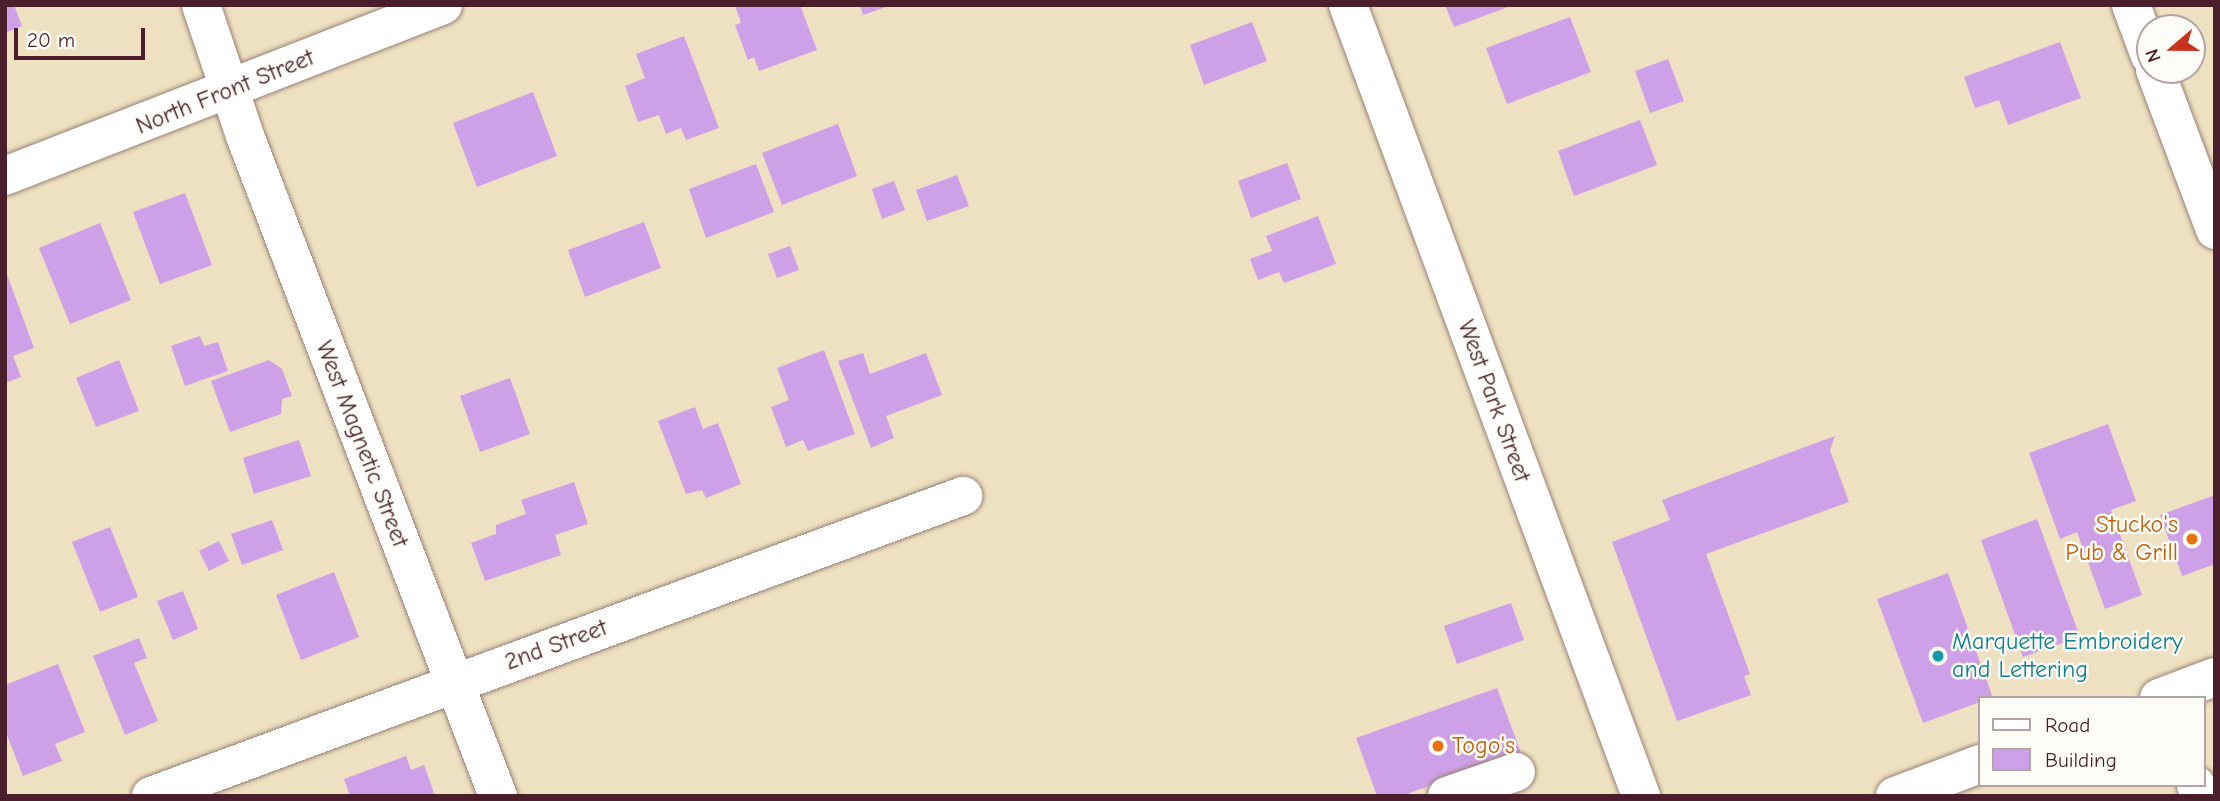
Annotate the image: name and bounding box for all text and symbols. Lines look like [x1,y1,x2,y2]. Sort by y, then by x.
scale bar [18,14,149,58]
north arrow [2136,14,2206,84]
text: 20 m [27,28,75,52]
street label: North Front Street [132,43,318,141]
text: N [2141,46,2166,65]
street label: West Park Street [1451,316,1537,486]
street label: West Magnetic Street [309,337,415,551]
place label: Stucko's Pub & Grill [2065,511,2178,567]
marker: Stucko's Pub & Grill [2184,531,2200,547]
street label: 2nd Street [501,613,611,677]
place label: Marquette Embroidery and Lettering [1952,628,2183,684]
marker: Marquette Embroidery and Lettering [1930,648,1946,664]
legend [1979,696,2206,787]
text: Road [2045,713,2090,737]
place label: Togo's [1452,732,1515,760]
marker: Togo's [1430,738,1446,754]
text: Building [2045,748,2117,772]

